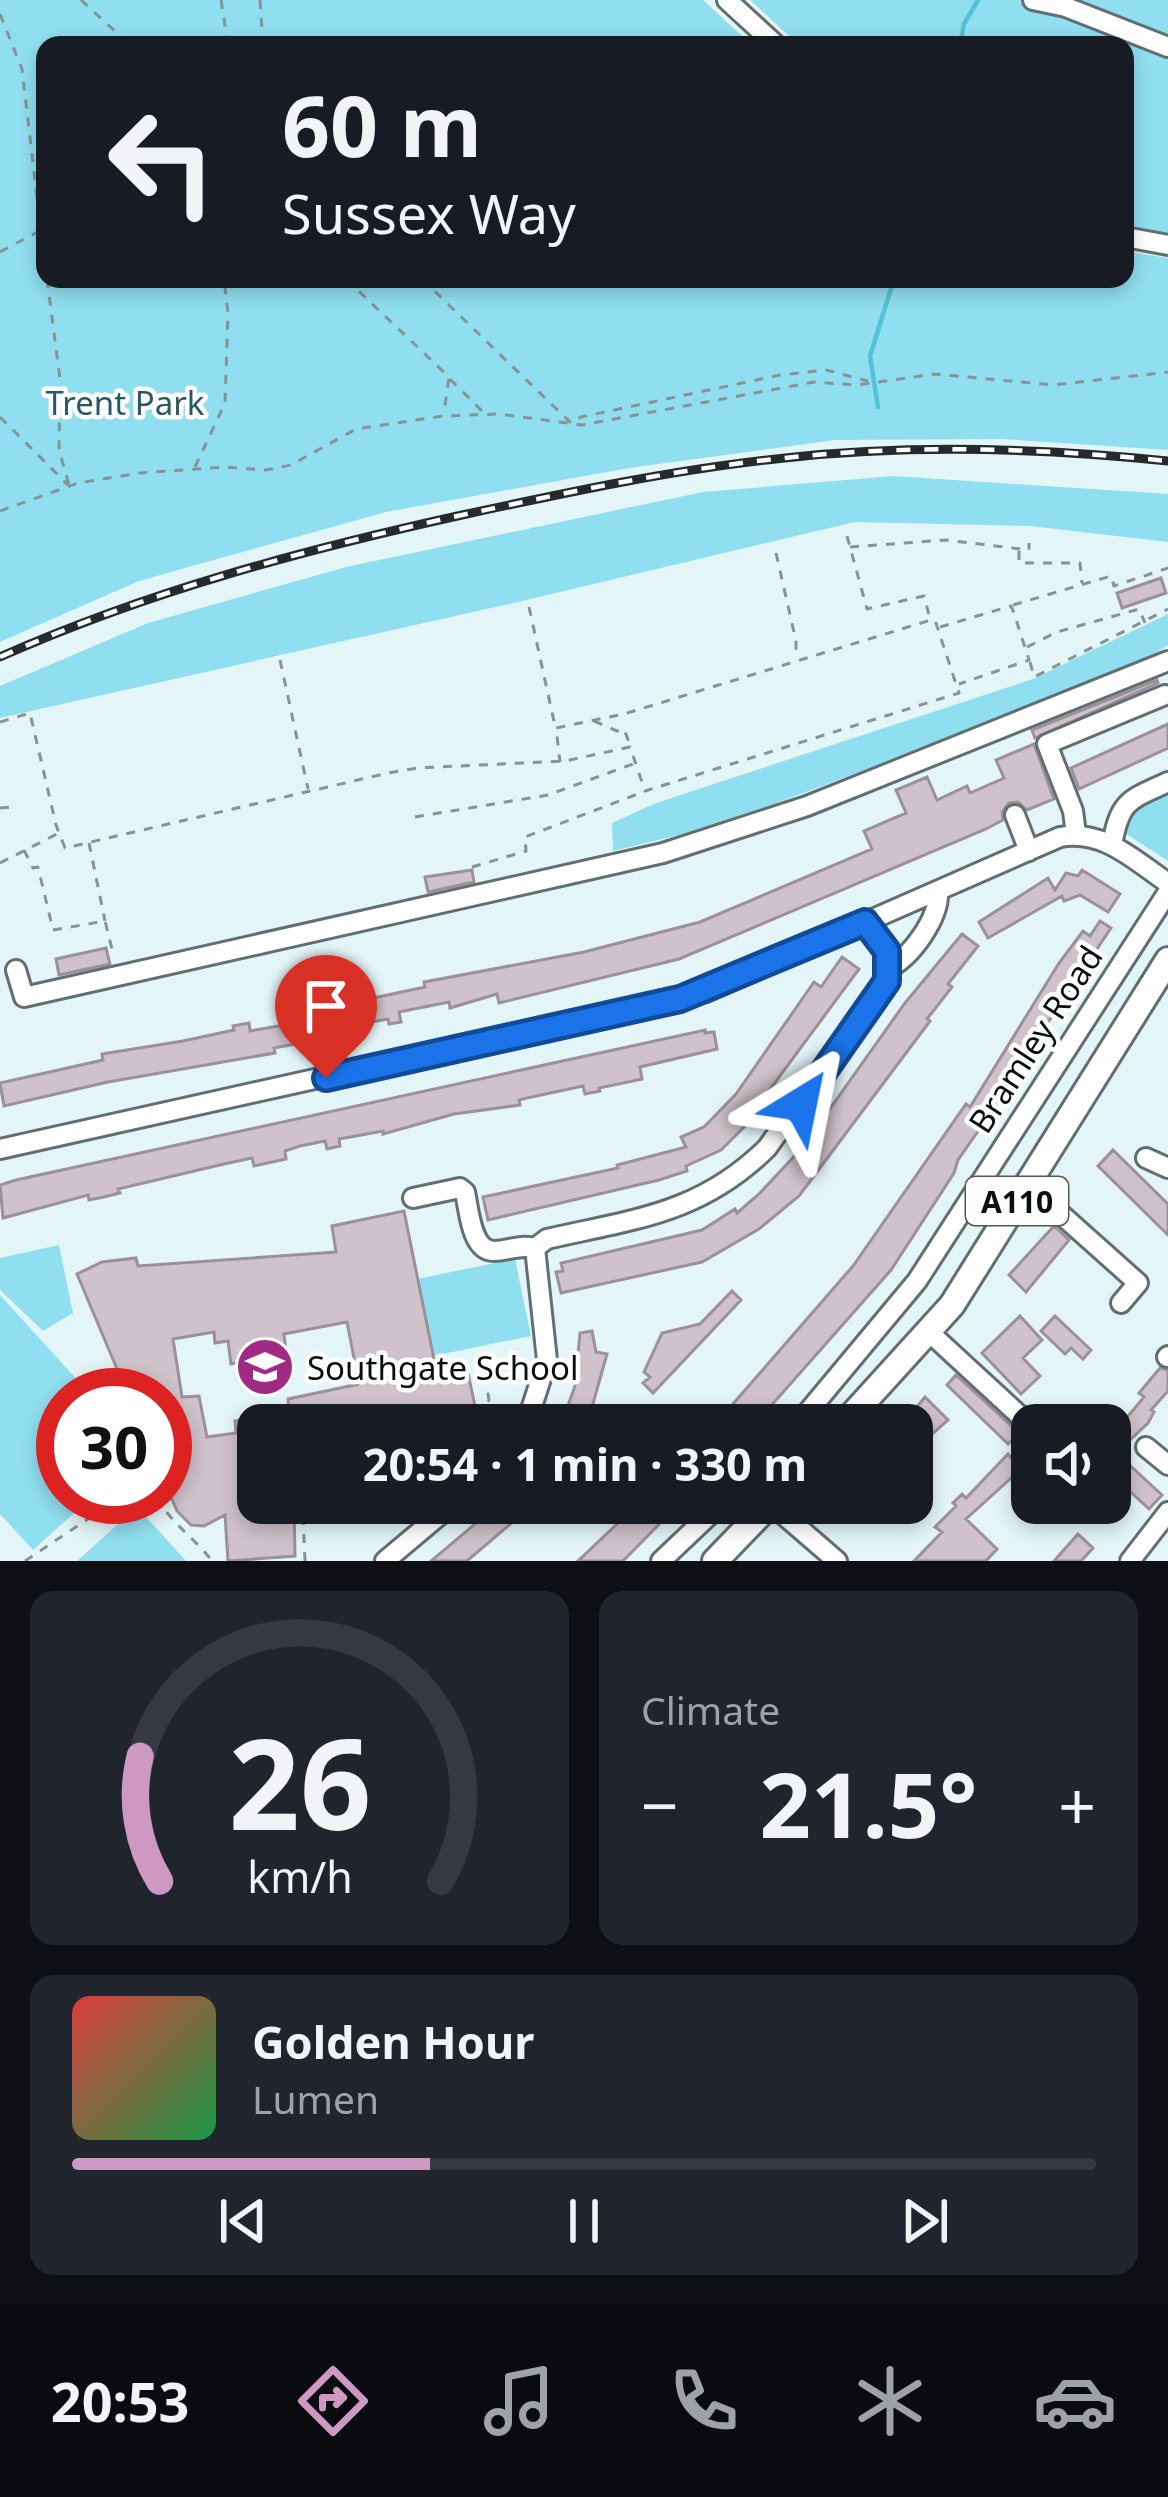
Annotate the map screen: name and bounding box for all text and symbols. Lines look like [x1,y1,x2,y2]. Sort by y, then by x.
text: 60 m [282,67,482,182]
icon: left [84,84,240,240]
text: Sussex Way [282,176,576,250]
park label: Trent Park [46,380,205,425]
street label: Bramley Road [958,937,1112,1141]
pin [275,955,377,1078]
icon: arrive [293,973,359,1039]
position arrow [738,1041,864,1167]
road number: A110 [966,1177,1068,1225]
school or university icon: Southgate School [234,1336,296,1398]
place label: Southgate School [307,1345,579,1390]
speed limit sign: 30 [36,1368,192,1524]
map controls [1011,1404,1131,1524]
button: sound [1011,1404,1131,1524]
text: 20:54 · 1 min · 330 m [363,1433,807,1494]
text: Climate [641,1683,780,1736]
text: 26 [228,1697,371,1867]
text: 21.5° [760,1742,977,1864]
text: − [641,1759,679,1849]
text: + [1058,1759,1096,1849]
text: km/h [247,1847,352,1906]
text: Golden Hour [252,2011,534,2072]
text: Lumen [252,2072,379,2125]
icon: previous [210,2188,276,2254]
icon: pause [551,2188,617,2254]
icon: next [892,2188,958,2254]
icon: directions [291,2359,375,2443]
icon: music [477,2359,561,2443]
icon: phone [662,2359,746,2443]
icon: climate [848,2359,932,2443]
icon: car [1033,2359,1117,2443]
text: 20:53 [51,2364,190,2438]

